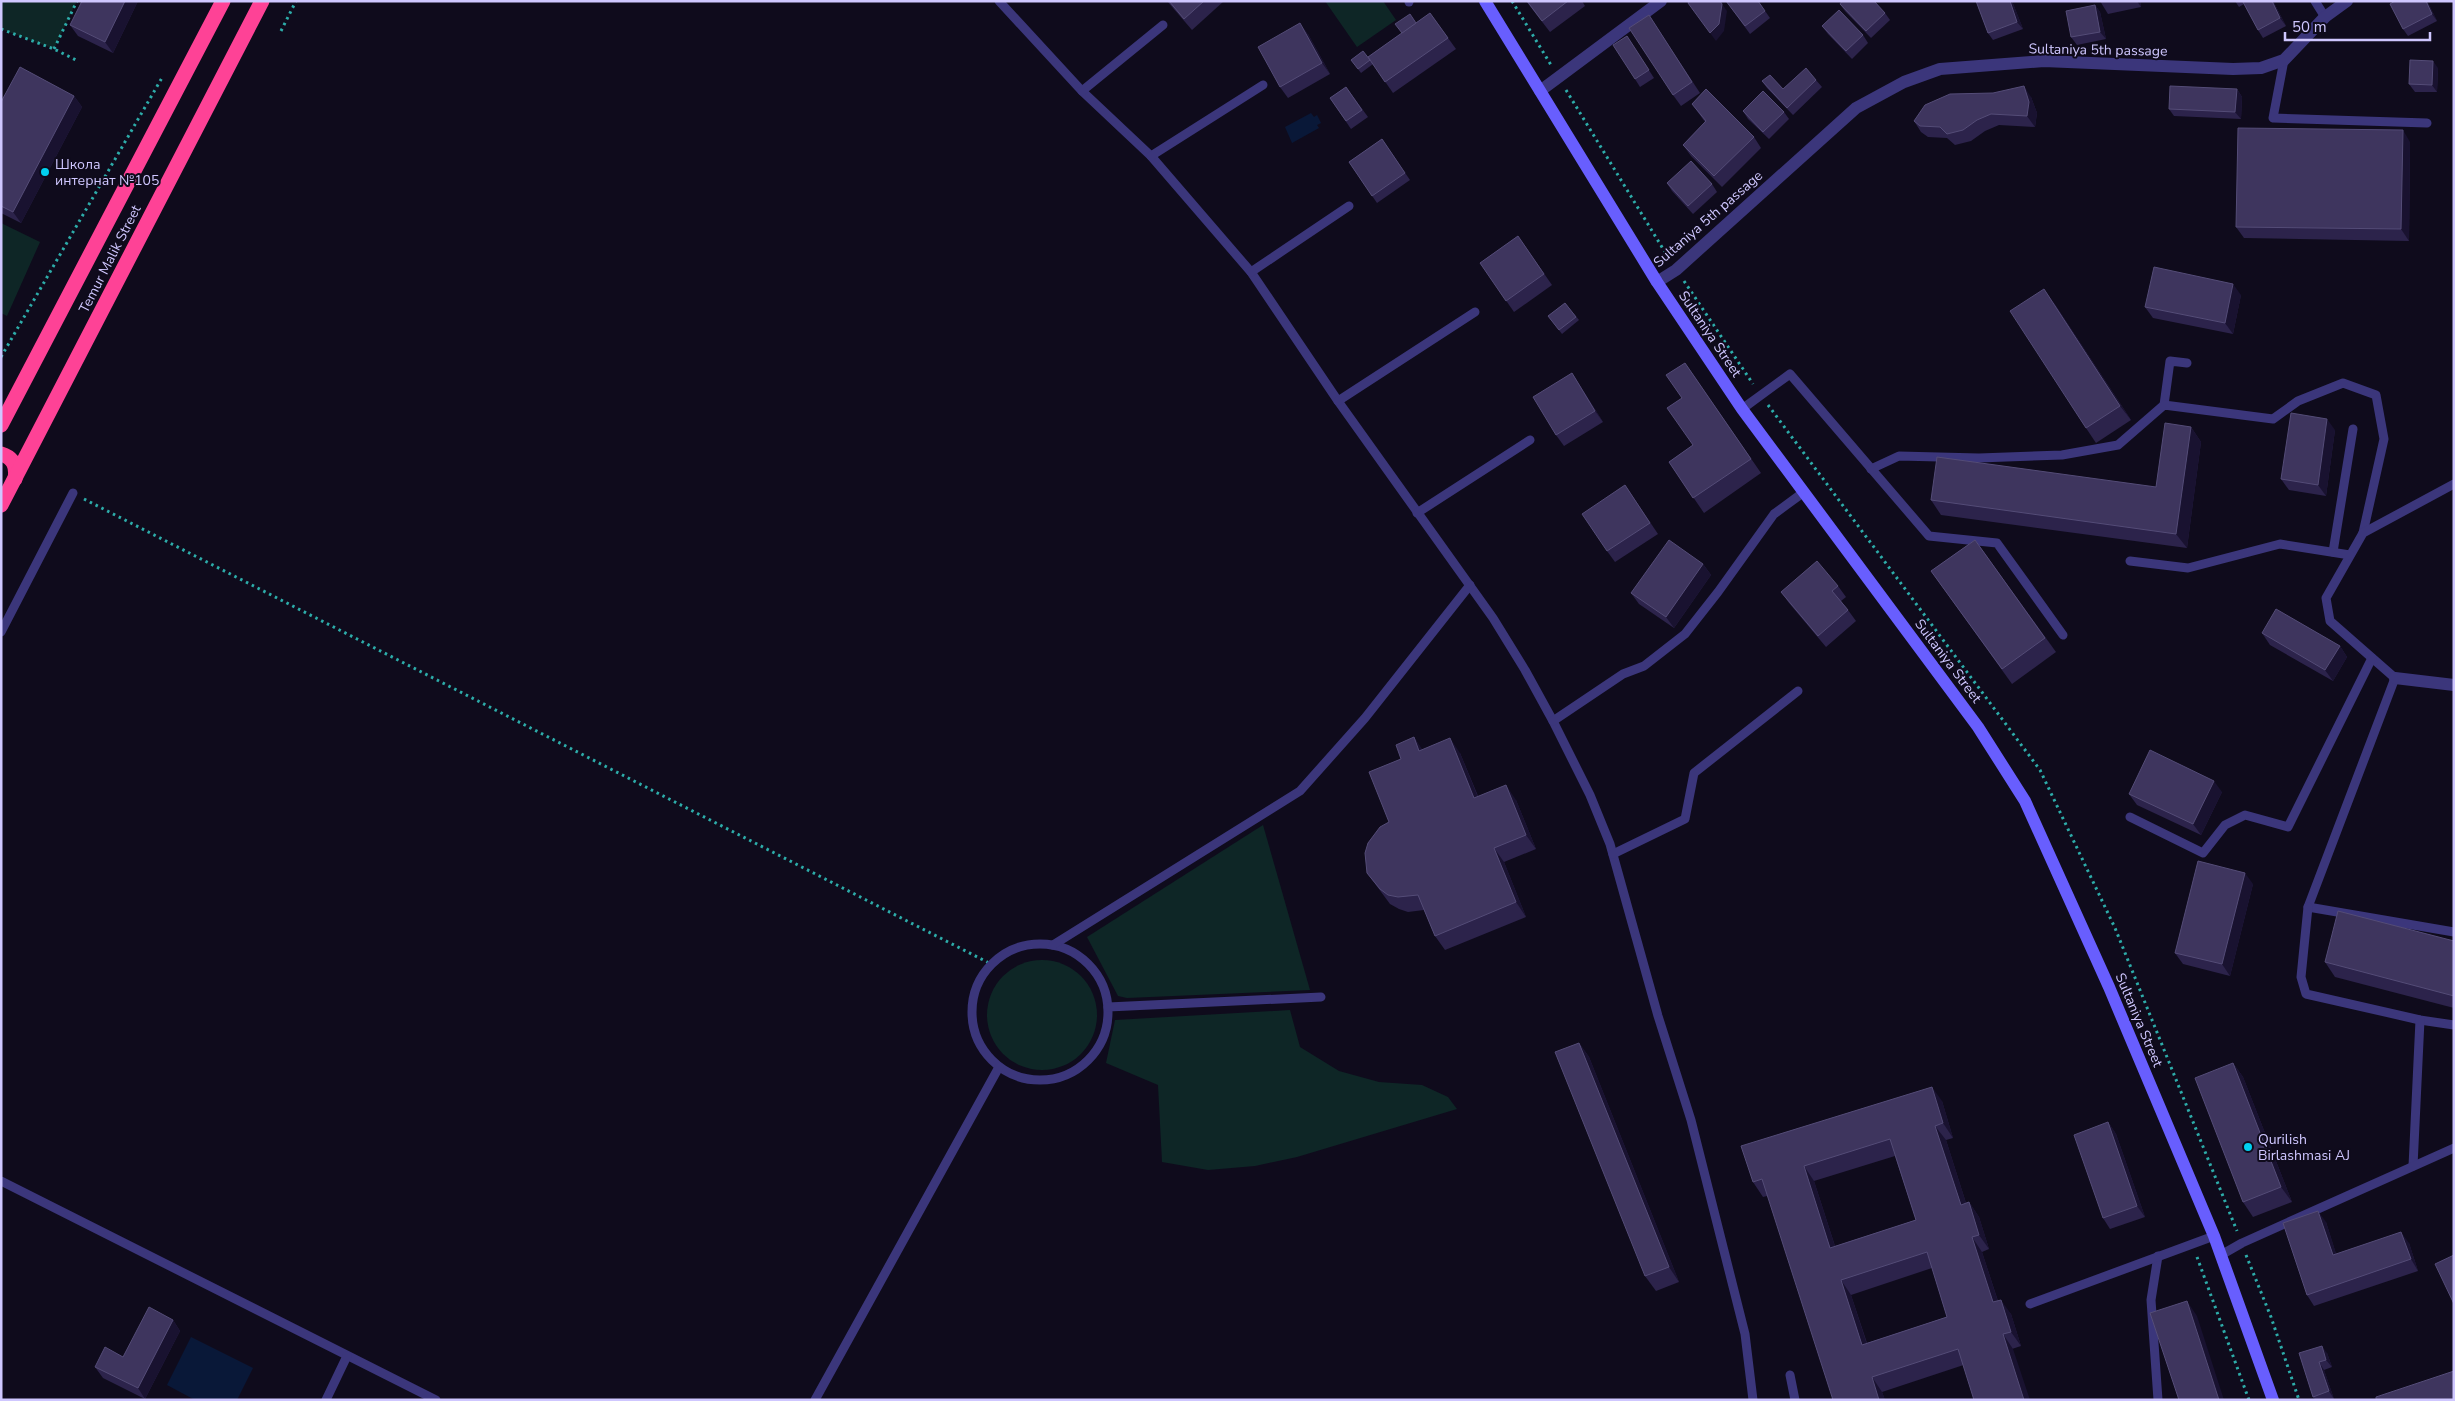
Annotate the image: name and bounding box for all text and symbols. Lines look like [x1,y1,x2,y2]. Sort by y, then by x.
scale bar [2285,10,2430,42]
text: 50 m [2292,17,2327,37]
street label: Sultaniya 5th passage [2028,39,2168,61]
place label: Школа интернат №105 [55,155,159,190]
marker: Школа интернат №105 [39,166,51,178]
street label: Sultaniya 5th passage [1649,166,1767,272]
street label: Temur Malik Street [75,202,145,316]
street label: Sultаniya Street [1674,287,1746,381]
street label: Sultаniya Street [1910,615,1986,707]
street label: Sultаniya Street [2111,970,2167,1070]
place label: Qurilish Birlashmasi AJ [2258,1130,2350,1165]
marker: Qurilish Birlashmasi AJ [2242,1141,2254,1153]

